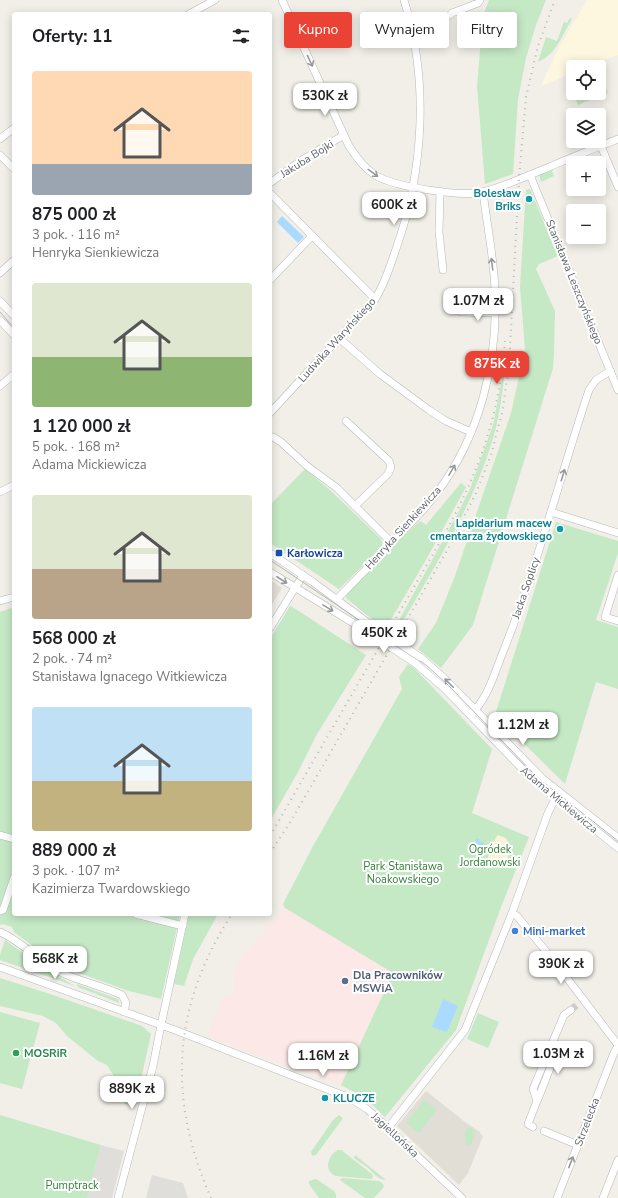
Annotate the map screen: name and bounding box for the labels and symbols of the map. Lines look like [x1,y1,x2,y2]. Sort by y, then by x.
one-way arrow [307,55,314,67]
pin: 530K zł [288,83,362,117]
street label: Jakuba Bojki [277,137,337,182]
one-way arrow [367,169,378,177]
place label: Bolesław Briks [473,186,522,214]
pin: 600K zł [357,192,431,226]
marker: Bolesław Briks [524,194,534,204]
street label: Stanisława Leszczyńskiego [542,217,606,347]
one-way arrow [489,258,496,271]
pin: 1.07M zł [437,288,519,322]
street label: Ludwika Waryńskiego [295,294,379,386]
pin: 875K zł [460,351,534,385]
one-way arrow [449,465,457,477]
one-way arrow [559,469,567,481]
street label: Henryka Sienkiewicza [361,483,445,573]
place label: Lapidarium macew cmentarza żydowskiego [430,516,553,544]
marker: Lapidarium macew cmentarza żydowskiego [555,524,565,534]
place label: Karłowicza [287,546,343,561]
marker: Karłowicza [274,548,284,558]
street label: Jacka Soplicy [508,555,544,622]
one-way arrow [276,577,288,585]
one-way arrow [322,605,334,613]
pin: 450K zł [347,620,421,654]
one-way arrow [444,678,454,688]
pin: 1.12M zł [482,712,564,746]
street label: Adama Mickiewicza [517,763,601,837]
park label: Ogródek Jordanowski [459,842,520,870]
park label: Park Stanisława Noakowskiego [363,859,443,887]
place label: Mini-market [523,924,586,939]
marker: Mini-market [510,926,520,936]
pin: 568K zł [18,946,92,980]
pin: 390K zł [524,951,598,985]
place label: Dla Pracowników MSWiA [353,968,443,996]
marker: Dla Pracowników MSWiA [340,976,350,986]
pin: 1.03M zł [517,1041,599,1075]
pin: 1.16M zł [282,1043,364,1077]
place label: MOSRiR [24,1046,67,1061]
marker: MOSRiR [11,1048,21,1058]
pin: 889K zł [95,1076,169,1110]
place label: KLUCZE [333,1091,375,1106]
marker: KLUCZE [320,1093,330,1103]
street label: Strzelecka [571,1095,603,1148]
street label: Jagiellońska [367,1108,422,1161]
one-way arrow [568,1156,576,1168]
park label: Pumptrack [46,1178,99,1193]

